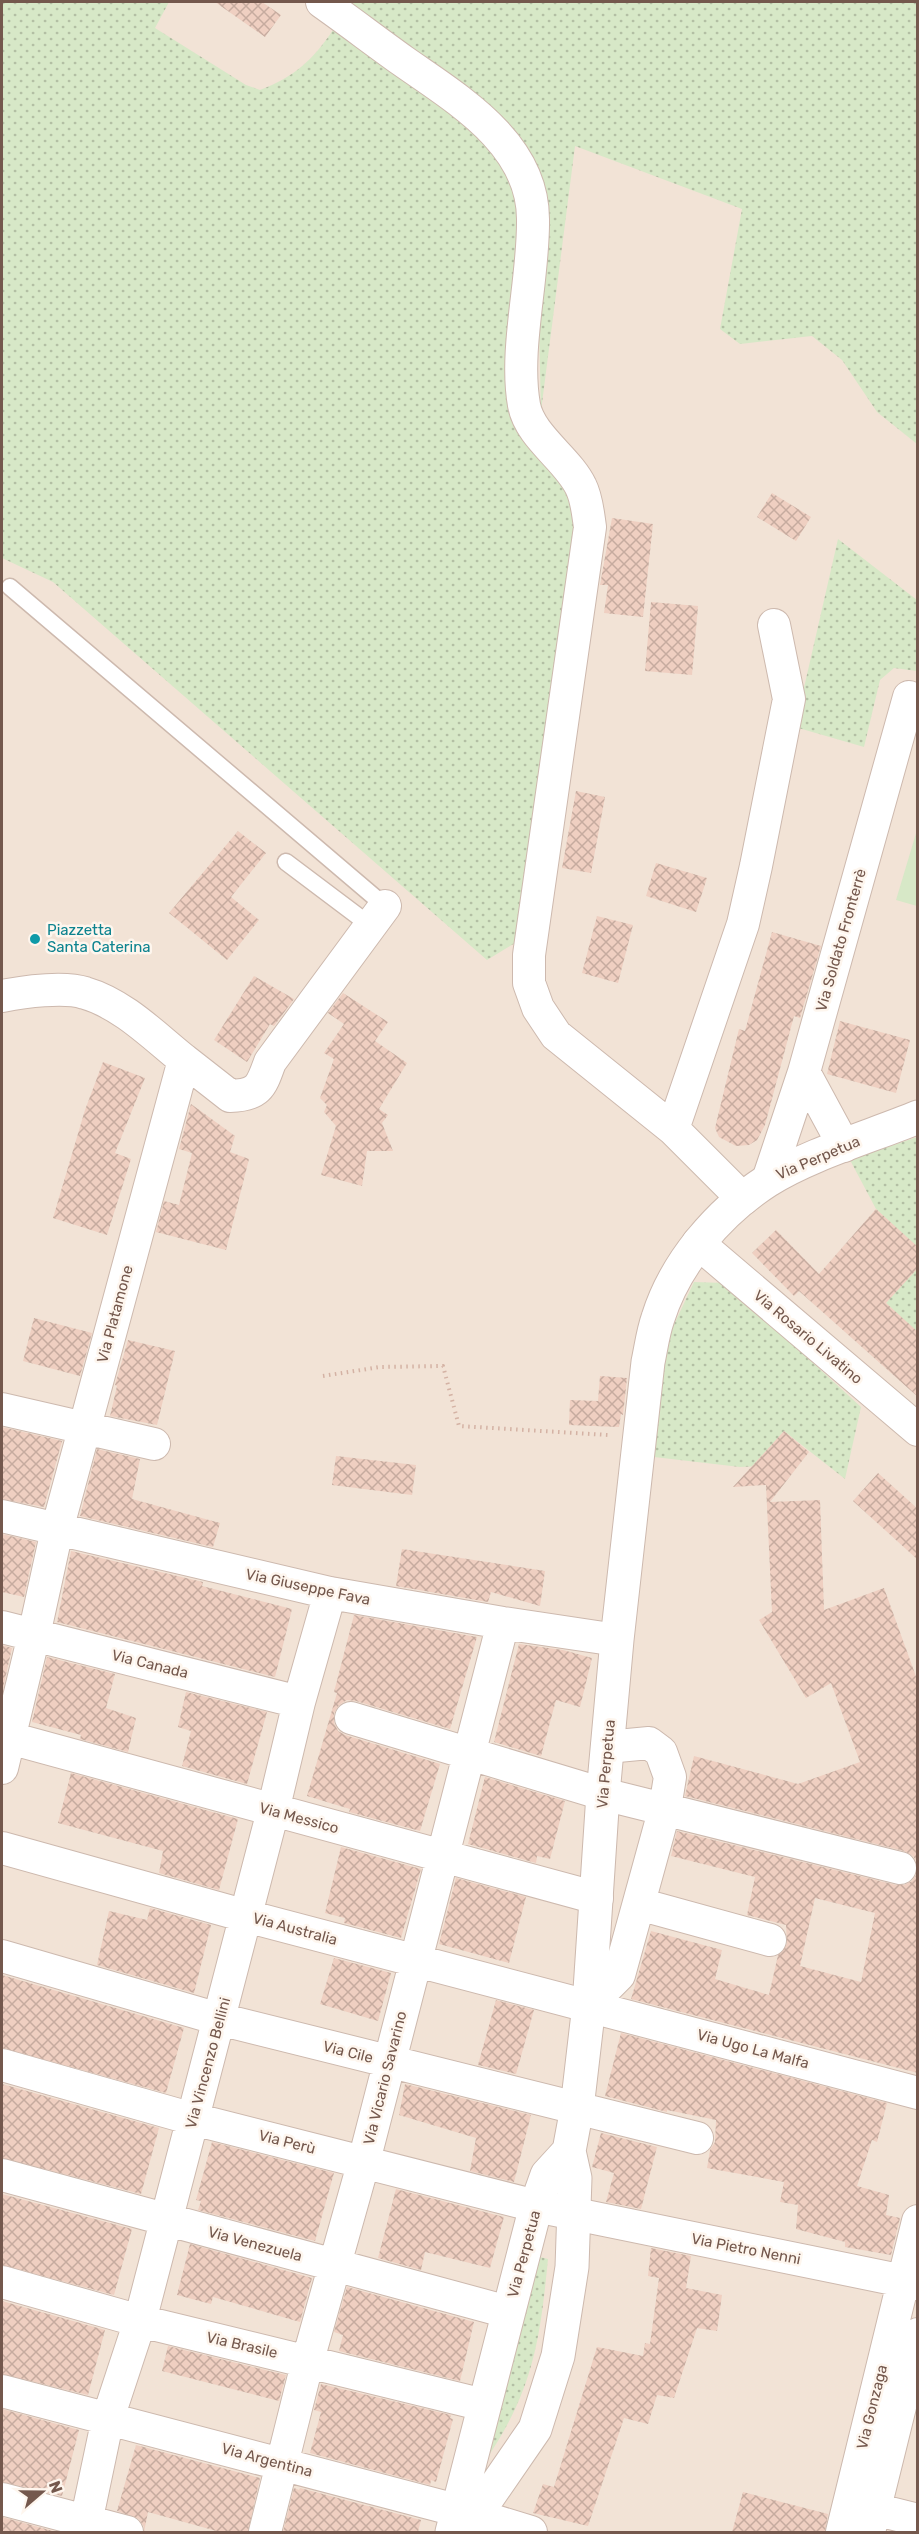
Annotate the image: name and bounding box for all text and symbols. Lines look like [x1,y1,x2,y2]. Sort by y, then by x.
street label: Via Soldato Fronterrè [812,866,870,1014]
place label: Piazzetta Santa Caterina [47,921,151,956]
marker: Piazzetta Santa Caterina [28,932,42,946]
street label: Via Perpetua [773,1132,863,1184]
street label: Via Platamone [93,1263,137,1365]
street label: Via Rosario Livatino [750,1286,866,1388]
street label: Via Giuseppe Fava [244,1565,372,1609]
street label: Via Canada [110,1646,190,1682]
street label: Via Perpetua [593,1719,619,1809]
street label: Via Messico [257,1799,341,1837]
street label: Via Australia [251,1909,339,1949]
street label: Via Vincenzo Bellini [182,1995,234,2131]
street label: Via Vicario Savarino [360,2009,410,2147]
street label: Via Ugo La Malfa [695,2025,811,2073]
street label: Via Cile [321,2037,375,2067]
street label: Via Perù [257,2126,317,2158]
street label: Via Perpetua [504,2208,544,2300]
street label: Via Venezuela [206,2223,304,2265]
street label: Via Pietro Nenni [690,2230,802,2268]
street label: Via Brasile [205,2328,279,2362]
street label: Via Gonzaga [853,2363,891,2451]
street label: Via Argentina [219,2439,315,2481]
north arrow [12,2462,72,2522]
text: N [45,2478,67,2496]

